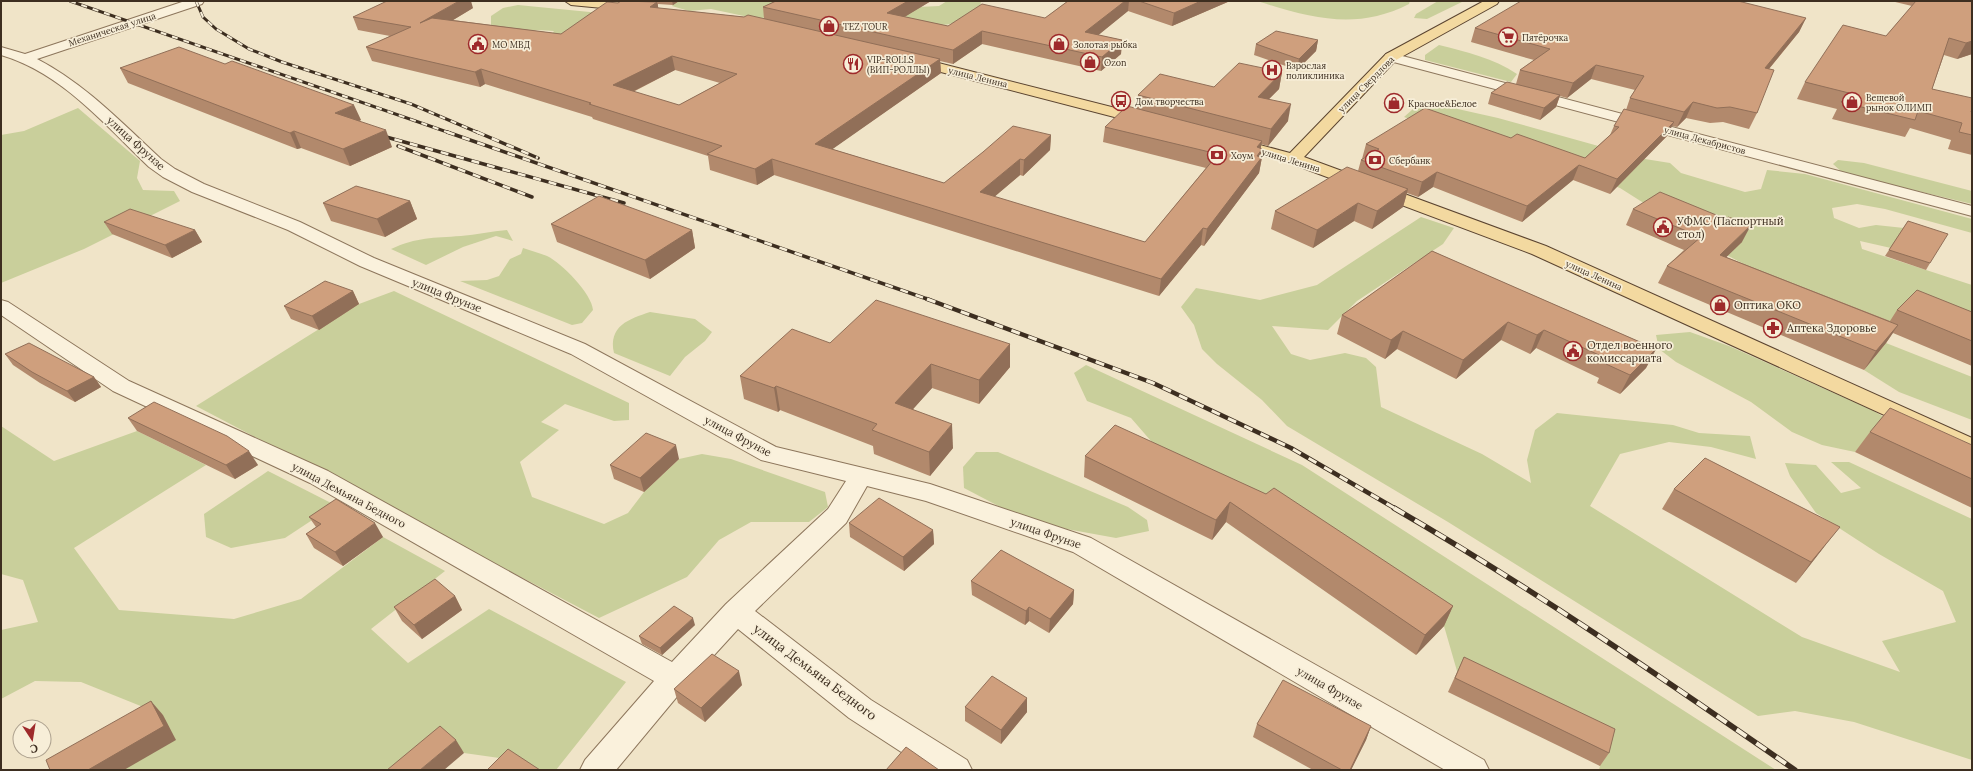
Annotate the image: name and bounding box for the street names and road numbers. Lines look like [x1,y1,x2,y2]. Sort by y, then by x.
street label: Механическая улица [67,10,157,48]
street label: улица Свердлова [1336,53,1397,114]
street label: улица Ленина [947,64,1009,90]
street label: улица Фрунзе [104,113,168,173]
street label: улица Декабристов [1663,124,1747,156]
street label: улица Ленина [1260,146,1322,174]
street label: улица Ленина [1564,258,1624,293]
street label: улица Фрунзе [410,275,484,315]
street label: улица Фрунзе [702,413,774,459]
street label: улица Демьяна Бедного [290,459,408,531]
street label: улица Фрунзе [1009,514,1083,552]
street label: улица Демьяна Бедного [750,620,880,724]
street label: улица Фрунзе [1295,664,1365,712]

